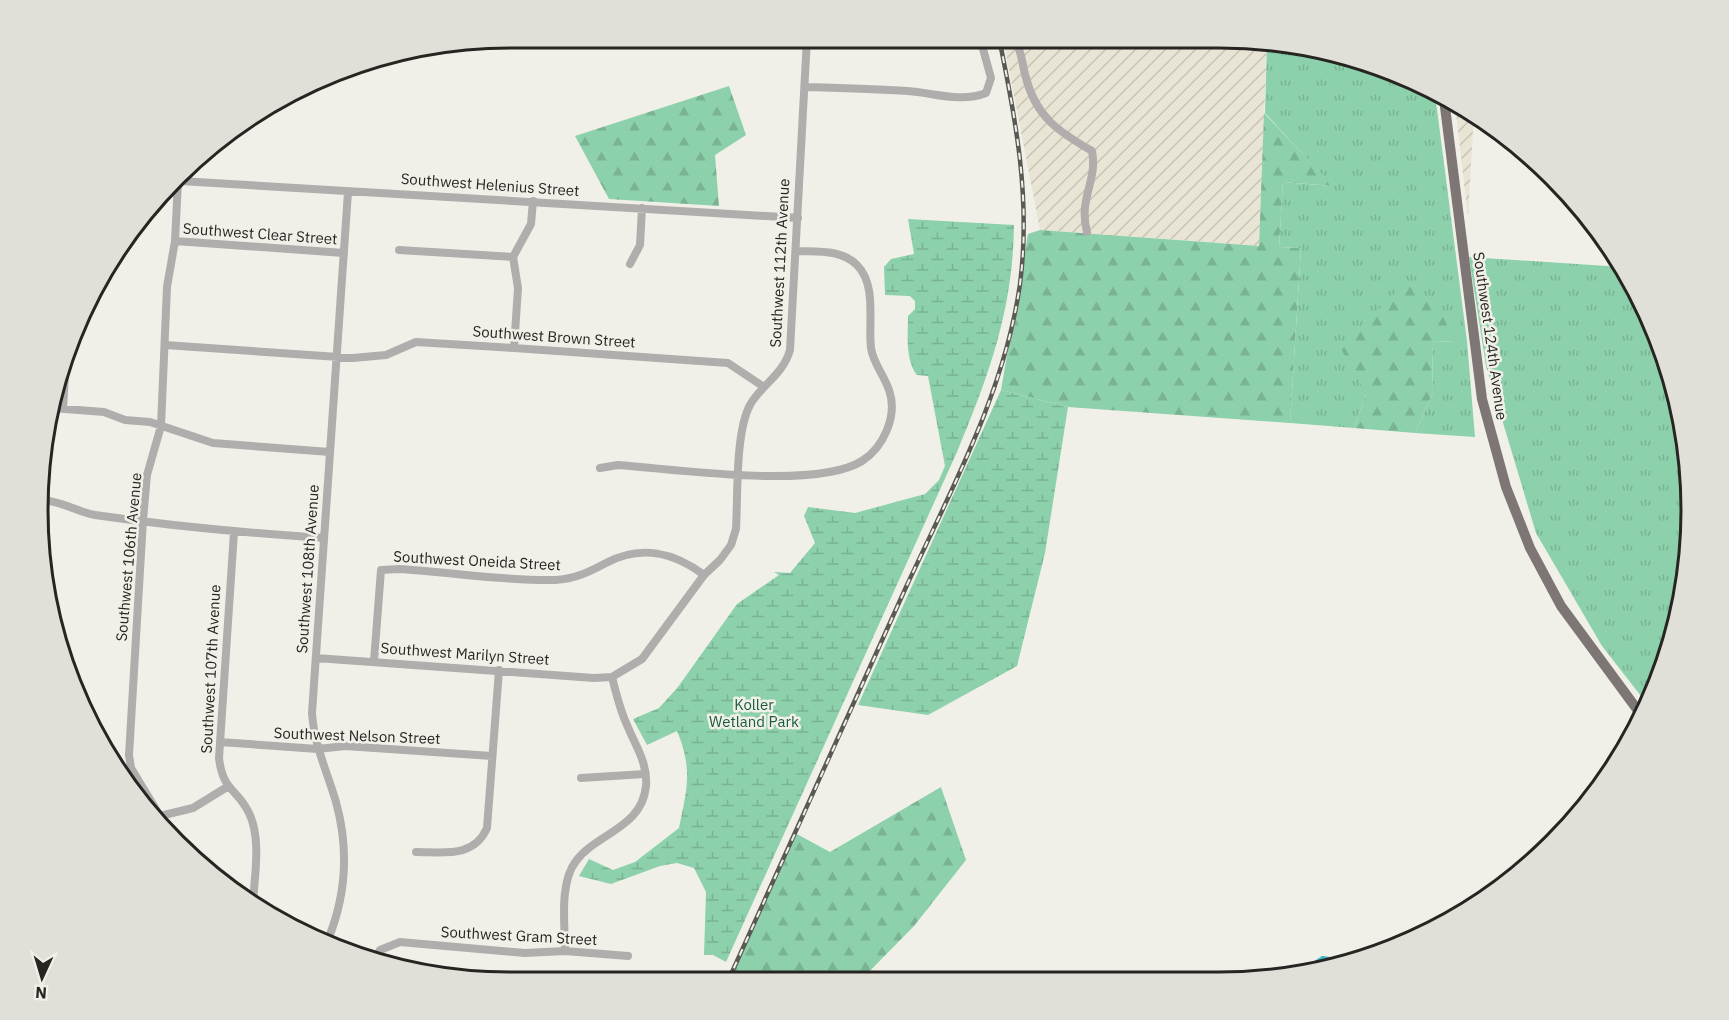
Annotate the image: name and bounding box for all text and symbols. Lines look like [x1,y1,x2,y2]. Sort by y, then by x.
street label: Southwest Helenius Street [400,169,580,200]
street label: Southwest 112th Avenue [766,178,793,348]
street label: Southwest Clear Street [182,219,338,248]
street label: Southwest 124th Avenue [1469,251,1512,421]
street label: Southwest Brown Street [472,321,636,352]
street label: Southwest 106th Avenue [112,472,145,642]
street label: Southwest 108th Avenue [292,484,323,654]
street label: Southwest Oneida Street [393,547,561,574]
street label: Southwest 107th Avenue [197,584,224,754]
street label: Southwest Marilyn Street [380,638,550,669]
park label: Koller Wetland Park [709,695,799,731]
street label: Southwest Nelson Street [273,723,441,748]
street label: Southwest Gram Street [440,922,598,949]
north arrow [12,948,72,1008]
text: N [34,983,47,1003]

